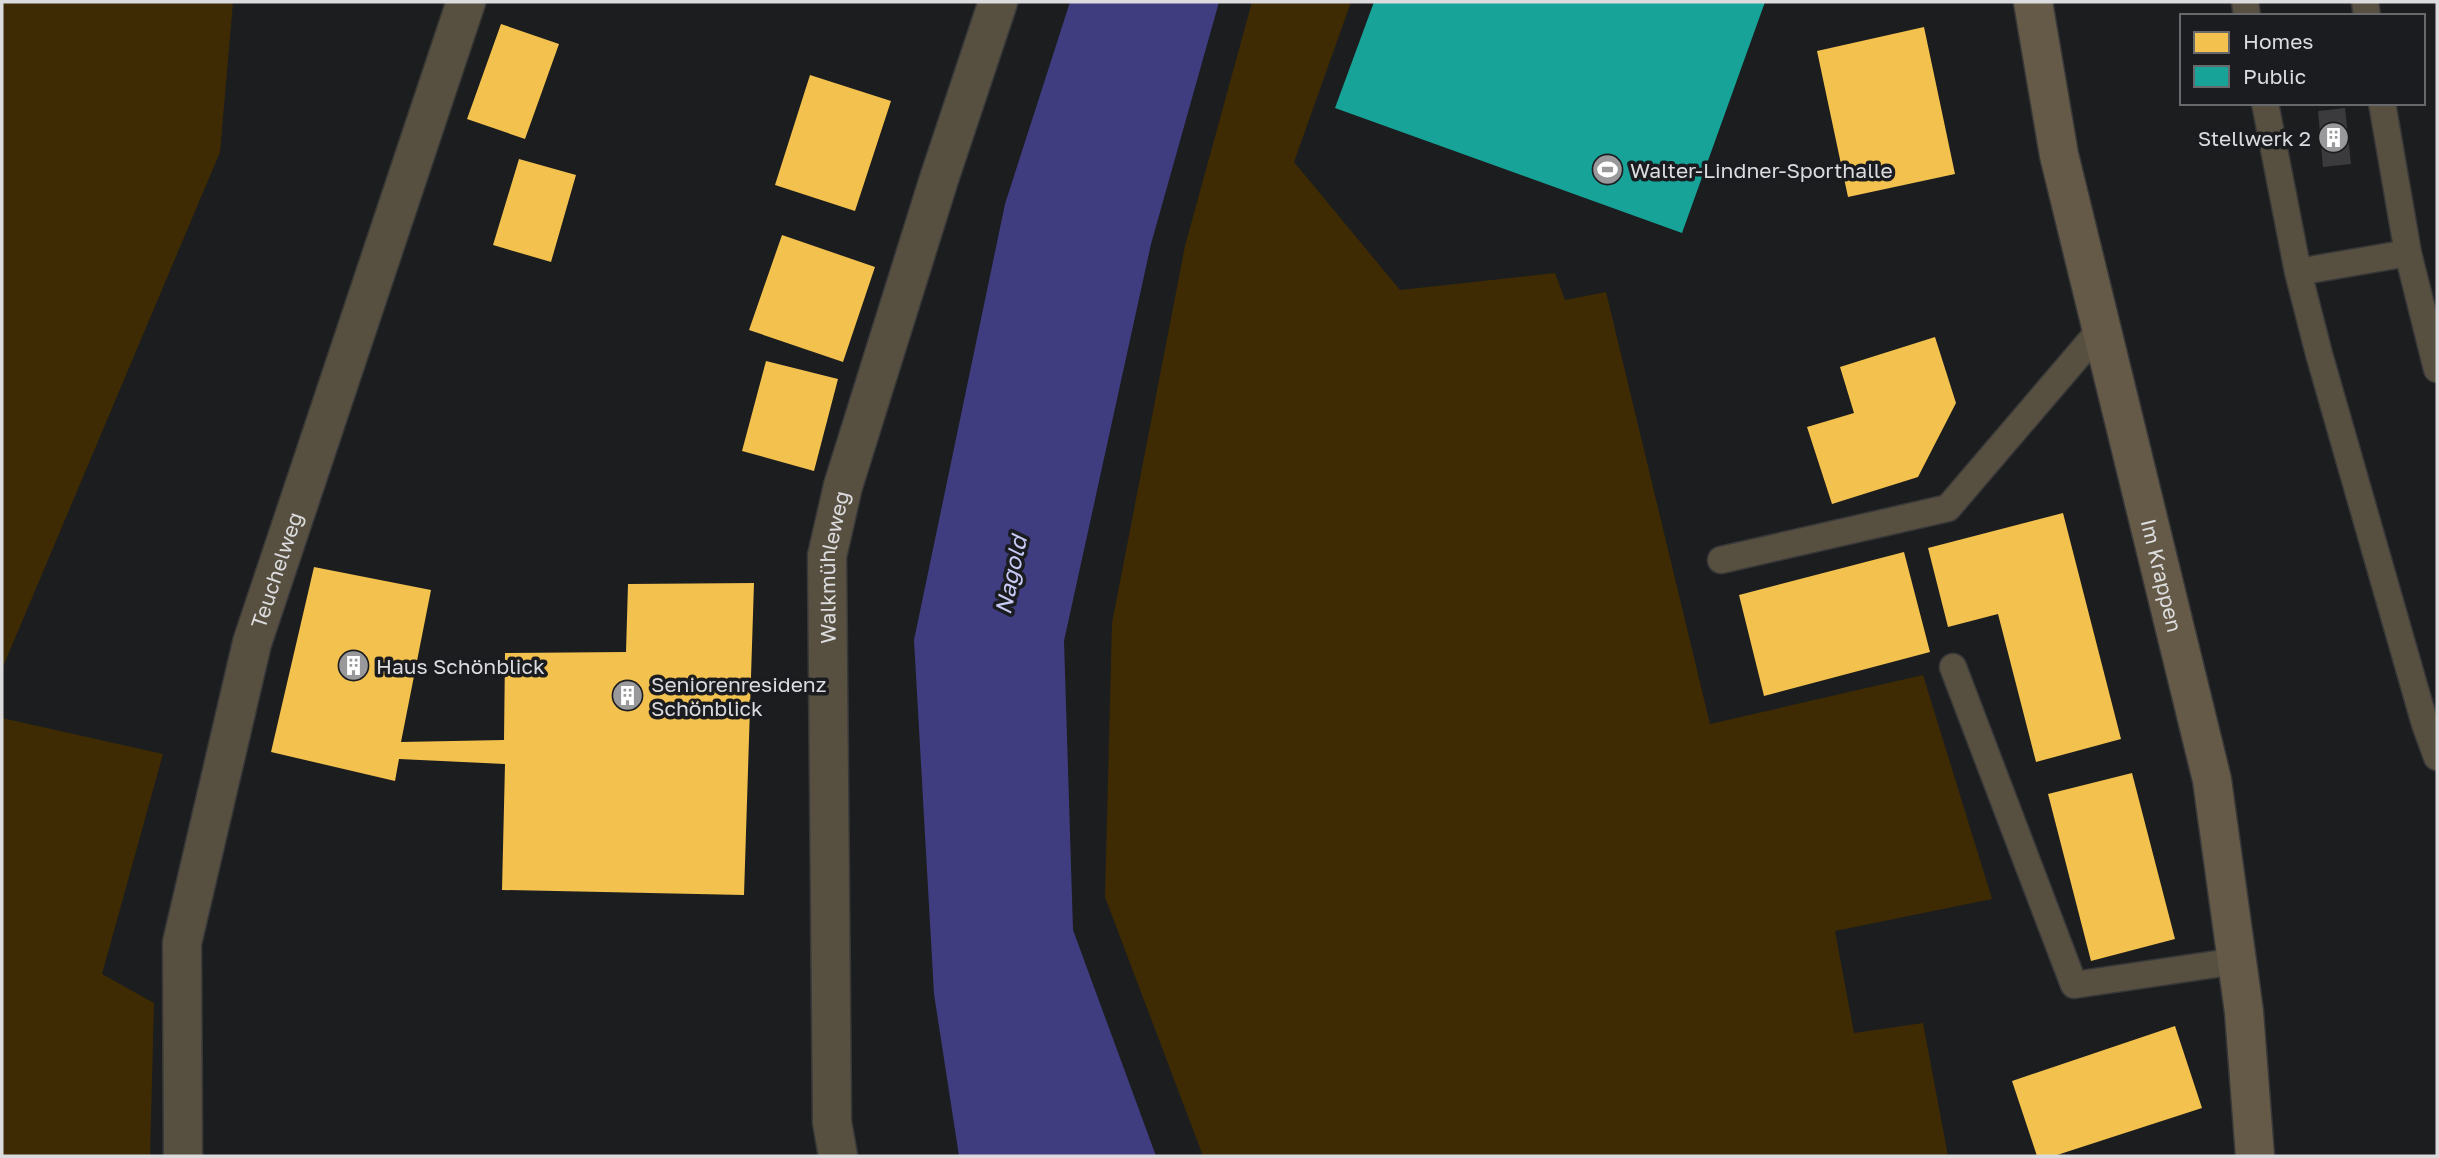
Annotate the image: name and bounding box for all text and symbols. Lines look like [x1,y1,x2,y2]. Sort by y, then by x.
legend [2180,14,2425,105]
text: Homes [2243,28,2313,54]
text: Public [2243,63,2306,89]
building icon: Stellwerk 2 [2317,121,2351,155]
place label: Stellwerk 2 [2198,125,2311,151]
sports icon: Walter-Lindner-Sporthalle [1590,153,1624,187]
place label: Walter-Lindner-Sporthalle [1630,157,1893,183]
street label: Walkmühleweg [814,488,855,644]
street label: Teuchelweg [245,508,308,632]
street label: Im Krappen [2136,516,2188,635]
water label: Nagold [988,530,1033,617]
building icon: Haus Schönblick [336,649,370,683]
place label: Haus Schönblick [376,653,545,679]
place label: Seniorenresidenz Schönblick [651,671,826,721]
building icon: Seniorenresidenz Schönblick [611,679,645,713]

